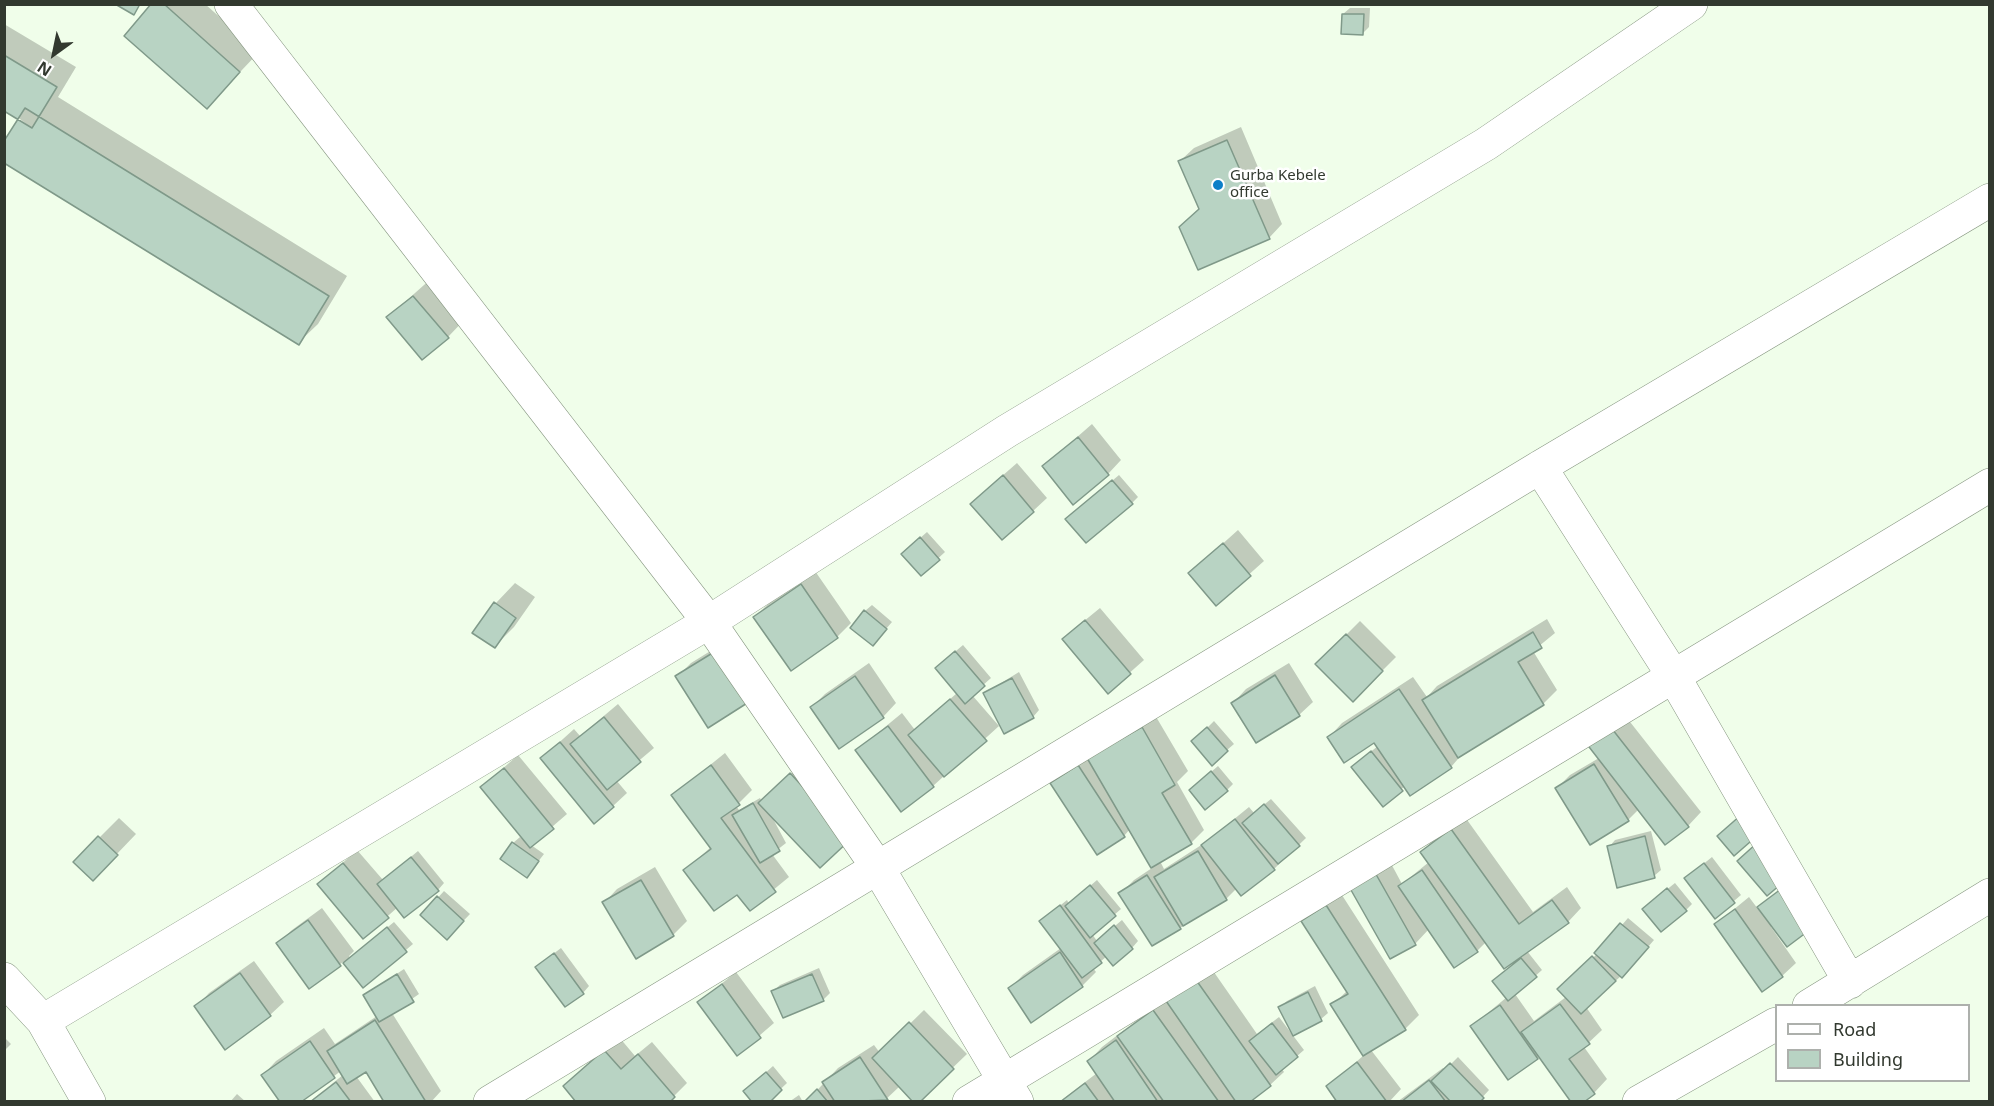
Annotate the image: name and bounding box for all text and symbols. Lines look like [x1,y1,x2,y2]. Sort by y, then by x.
north arrow [24,24,84,84]
text: N [33,56,56,82]
place label: Gurba Kebele office [1230,167,1326,202]
marker: Gurba Kebele office [1211,178,1225,192]
legend [1775,1004,1970,1082]
text: Road [1833,1017,1876,1041]
text: Building [1833,1047,1903,1071]

